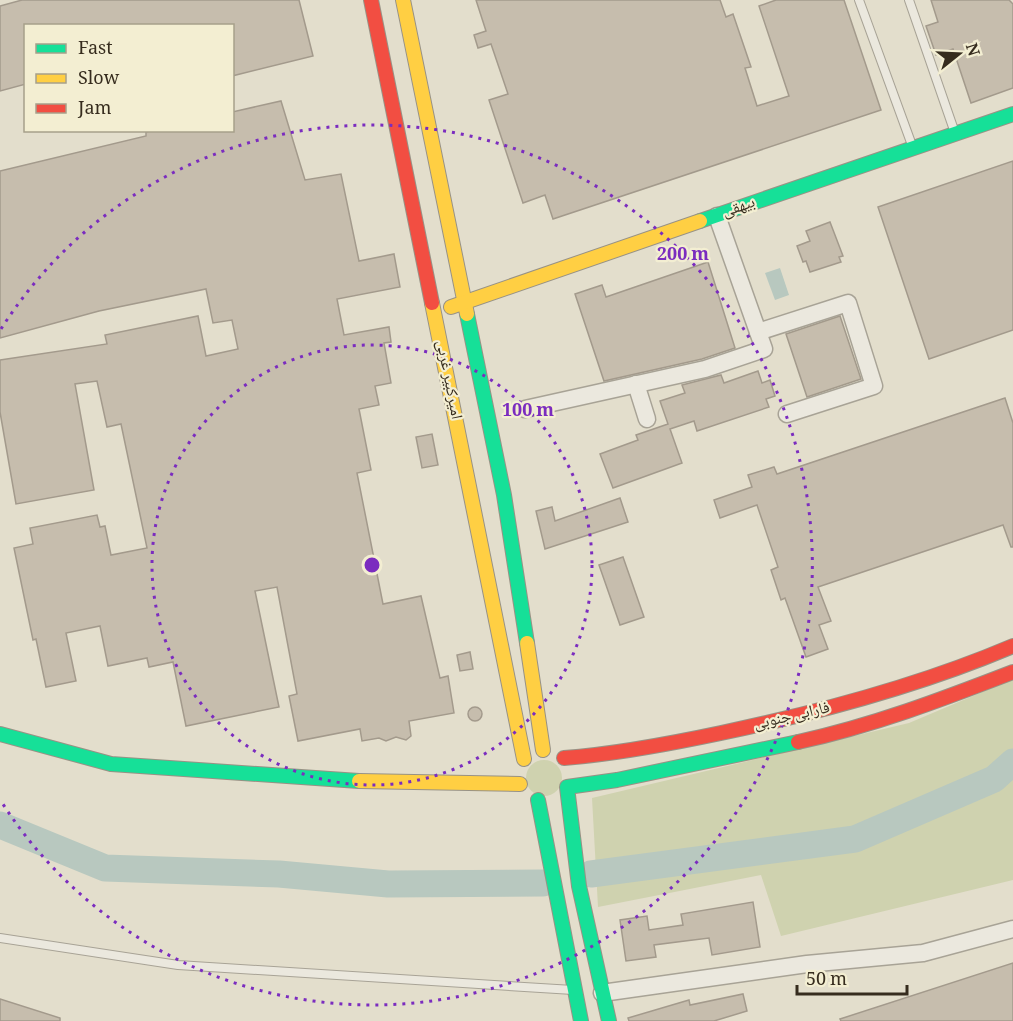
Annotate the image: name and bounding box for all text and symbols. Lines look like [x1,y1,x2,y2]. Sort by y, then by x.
legend [24,24,234,132]
north arrow [929,24,989,84]
text: Fast [78,35,113,65]
text: N [956,40,986,61]
text: Slow [78,65,120,95]
text: Jam [77,95,112,125]
street label: بیهقی [719,190,759,226]
text: 200 m [657,241,709,271]
street label: امیرکبیر غربی [427,338,469,422]
text: 100 m [502,397,554,427]
centre of rings [362,555,382,575]
street label: فارابی جنوبی [751,695,833,739]
scale bar [797,958,906,996]
text: 50 m [806,966,847,996]

